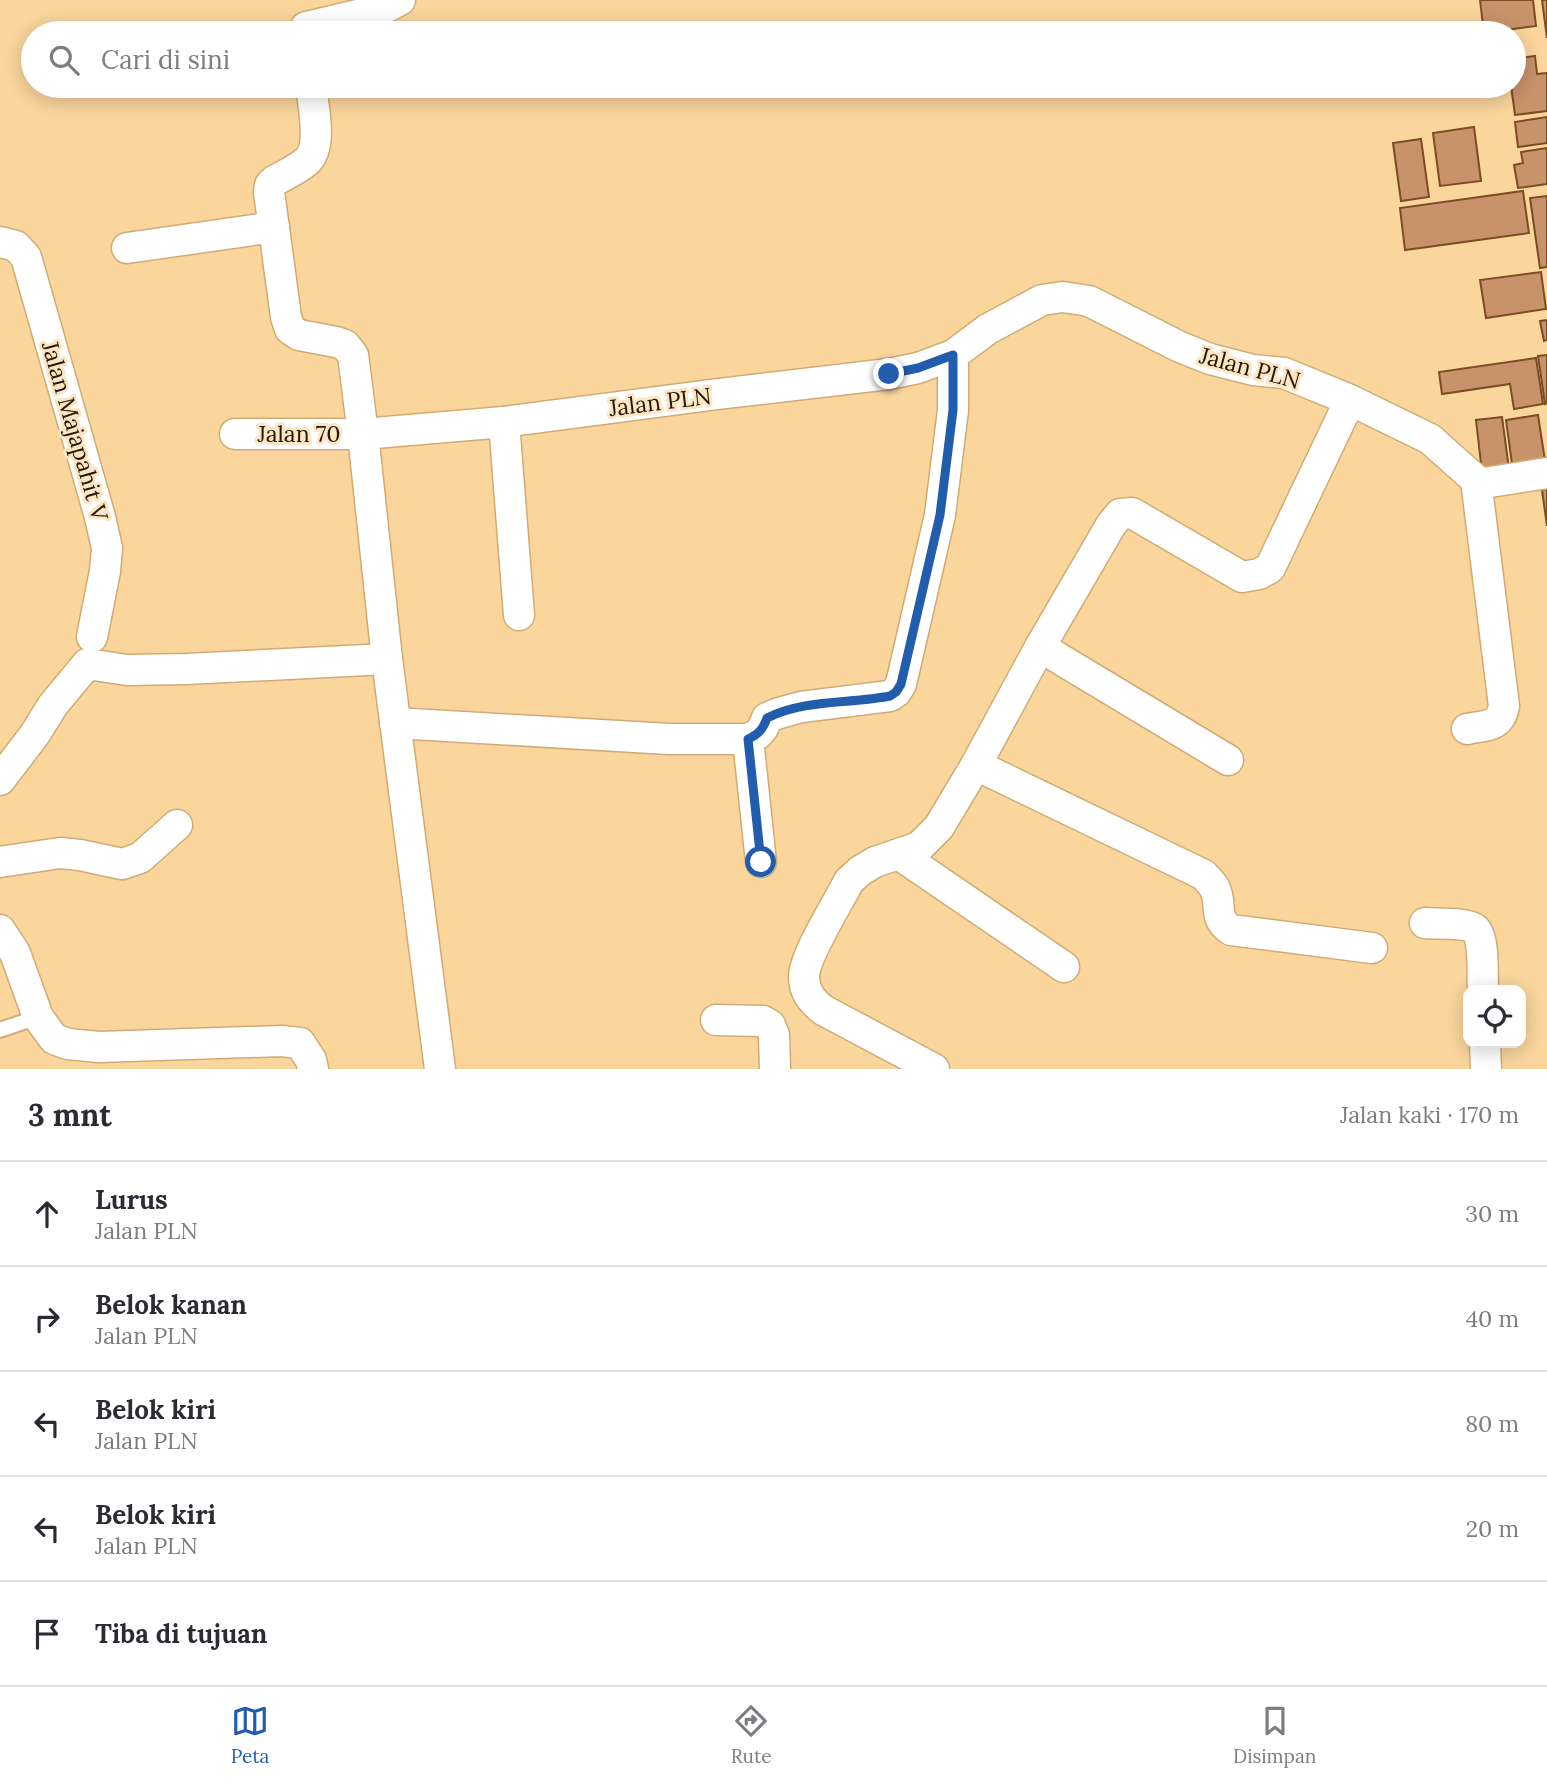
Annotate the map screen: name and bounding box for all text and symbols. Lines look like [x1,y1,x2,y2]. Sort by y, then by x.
search box [21,21,1526,98]
icon: search [45,41,83,79]
text: Cari di sini [101,43,230,76]
street label: Jalan Majapahit V [36,337,115,525]
street label: Jalan PLN [1196,340,1304,395]
route end [873,358,904,389]
street label: Jalan PLN [606,381,713,422]
street label: Jalan 70 [256,419,341,448]
route start [745,846,776,877]
map controls [1463,985,1526,1048]
button: locate [1463,985,1526,1048]
text: 3 mnt [28,1096,112,1134]
text: Jalan kaki · 170 m [1340,1100,1519,1129]
text: Lurus [95,1183,168,1216]
icon: ahead [28,1195,66,1233]
text: 30 m [1465,1199,1519,1228]
text: Jalan PLN [95,1216,198,1245]
text: Belok kanan [95,1288,247,1321]
icon: right [28,1300,66,1338]
text: 40 m [1466,1304,1519,1333]
text: Jalan PLN [95,1321,198,1350]
text: Belok kiri [95,1393,216,1426]
icon: left [28,1405,66,1443]
text: 80 m [1465,1409,1519,1438]
text: Jalan PLN [95,1426,198,1455]
text: Belok kiri [95,1498,216,1531]
icon: left [28,1510,66,1548]
text: 20 m [1466,1514,1519,1543]
text: Jalan PLN [95,1531,198,1560]
icon: arrive [28,1615,66,1653]
text: Tiba di tujuan [95,1617,267,1650]
tab: Peta [231,1702,269,1768]
tab: Rute [731,1702,772,1768]
tab: Disimpan [1233,1702,1316,1768]

